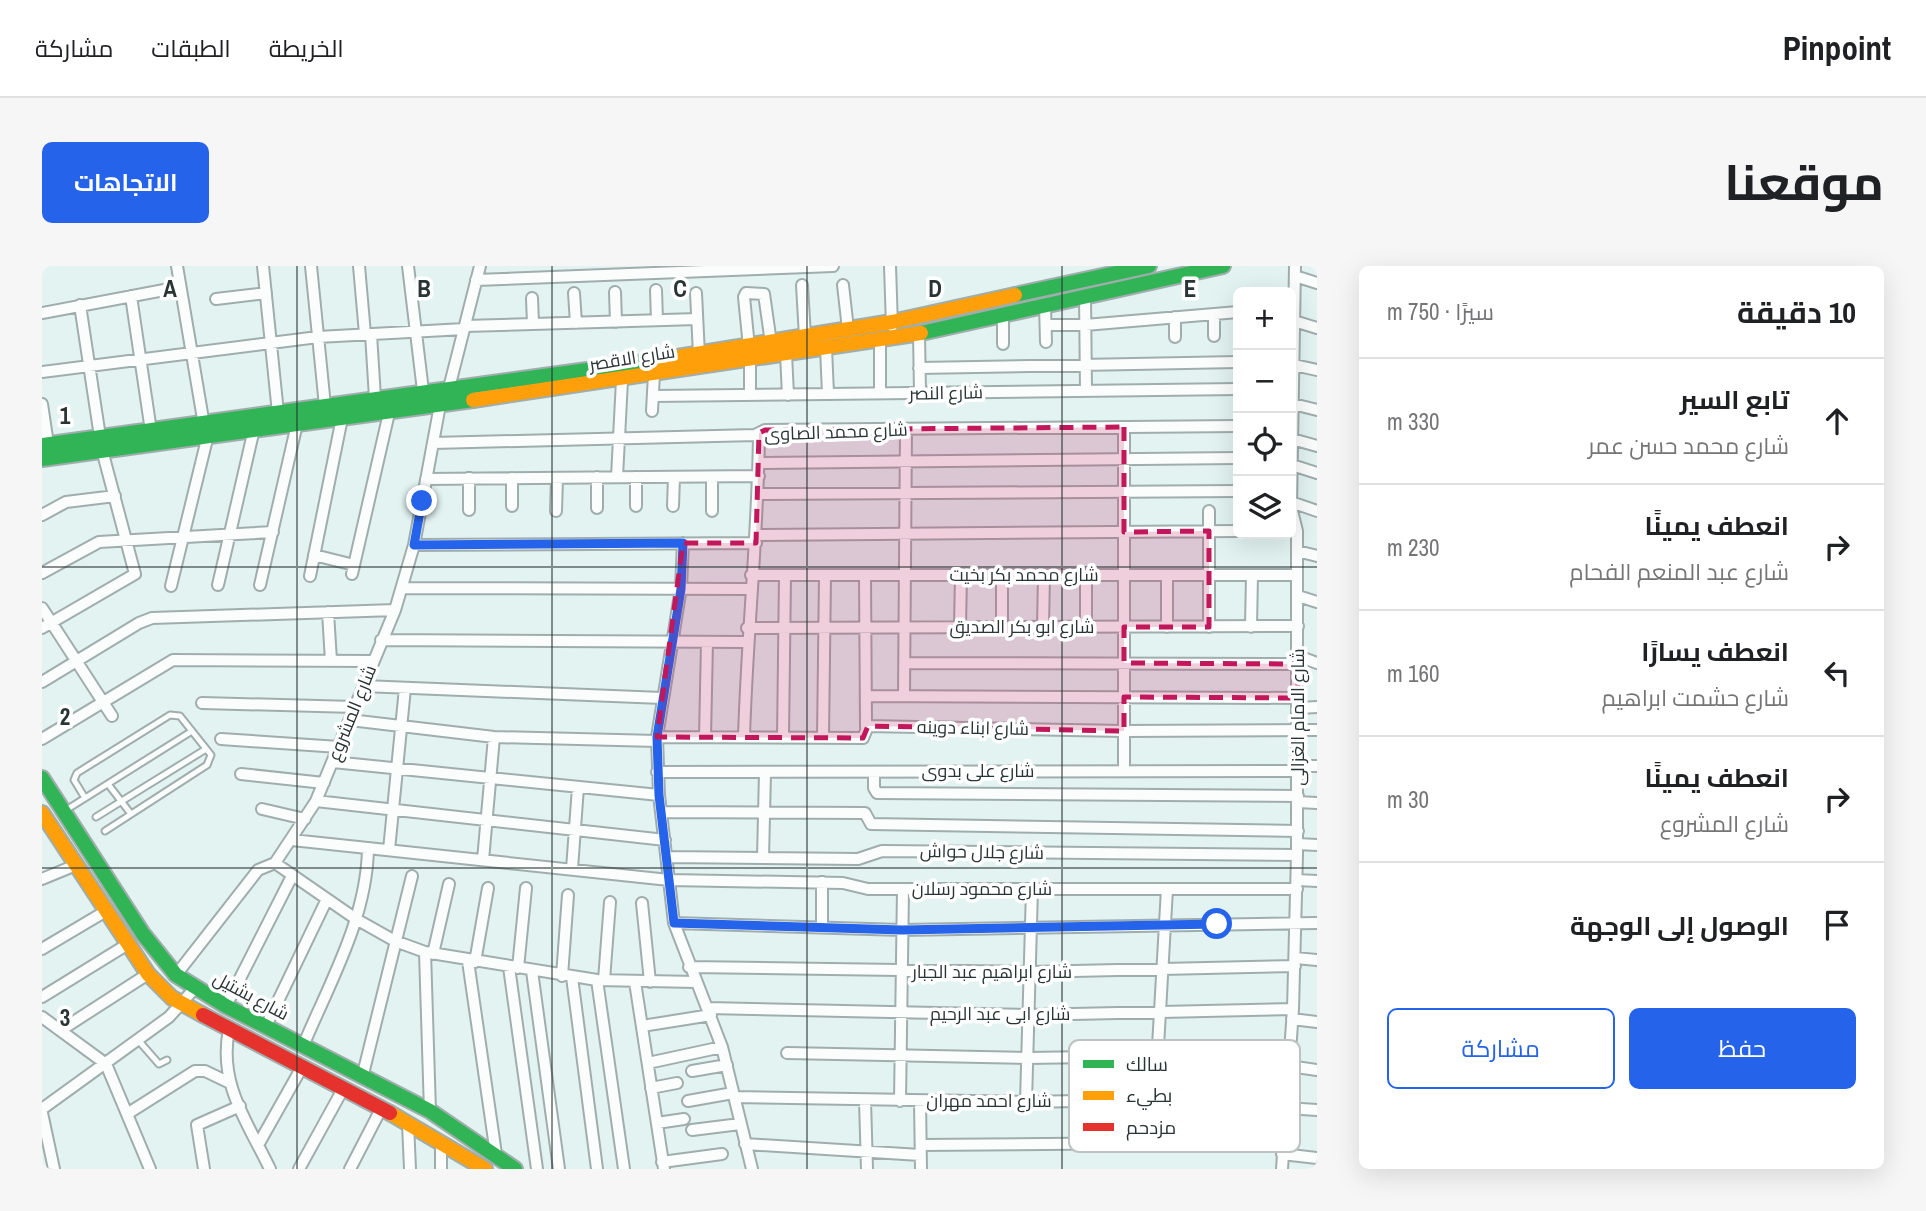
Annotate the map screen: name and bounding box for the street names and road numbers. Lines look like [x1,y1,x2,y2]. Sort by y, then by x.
street label: شارع الاقصر [586,338,677,377]
street label: شارع النصر [908,379,983,406]
street label: شارع محمد الصاوى [764,417,908,446]
street label: شارع محمد بكر بخيت [949,562,1099,587]
street label: شارع ابو بكر الصديق [950,614,1094,639]
street label: شارع الامام الغزالى [1285,648,1310,786]
street label: شارع المشروع [321,661,382,764]
street label: شارع ابناء دوينه [917,714,1029,741]
street label: شارع على بدوى [921,758,1035,783]
street label: شارع جلال حواش [920,838,1044,865]
street label: شارع محمود رسلان [912,876,1052,901]
street label: شارع ابراهيم عبد الجبار [911,959,1072,984]
street label: شارع بشتيل [209,965,293,1026]
street label: شارع ابى عبد الرحيم [930,1001,1070,1026]
street label: شارع احمد مهران [926,1088,1052,1113]

